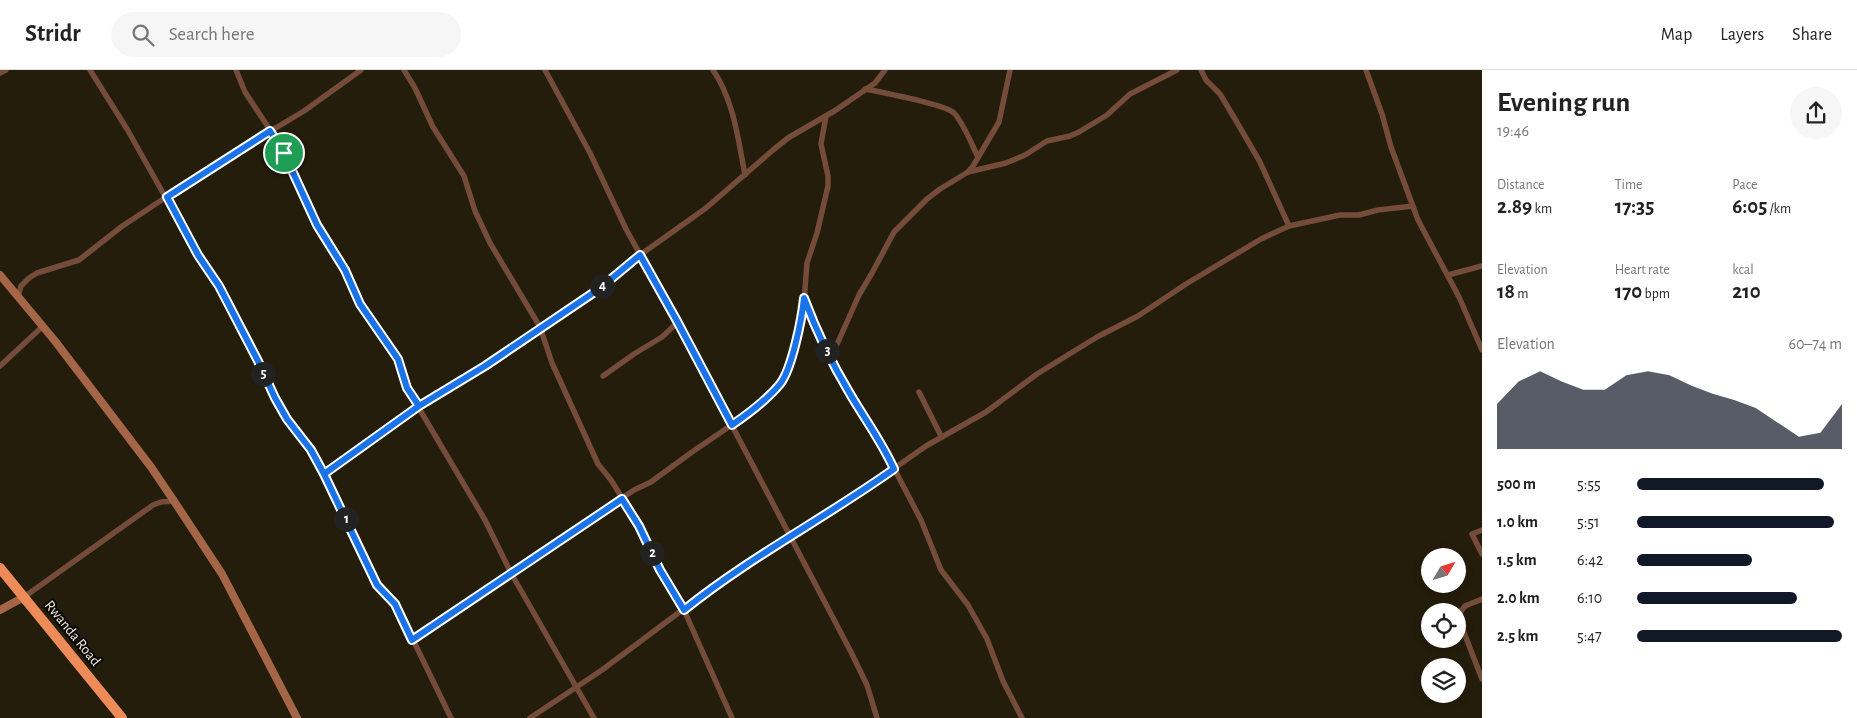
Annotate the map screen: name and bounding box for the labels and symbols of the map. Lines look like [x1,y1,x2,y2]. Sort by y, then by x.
pin [263,132,305,174]
pin: 4 [590,274,614,298]
pin: 3 [814,338,840,364]
pin: 5 [250,362,276,386]
pin: 1 [334,506,358,532]
pin: 2 [640,540,664,566]
north arrow [1421,548,1466,592]
street label: Rwanda Road [42,598,104,669]

